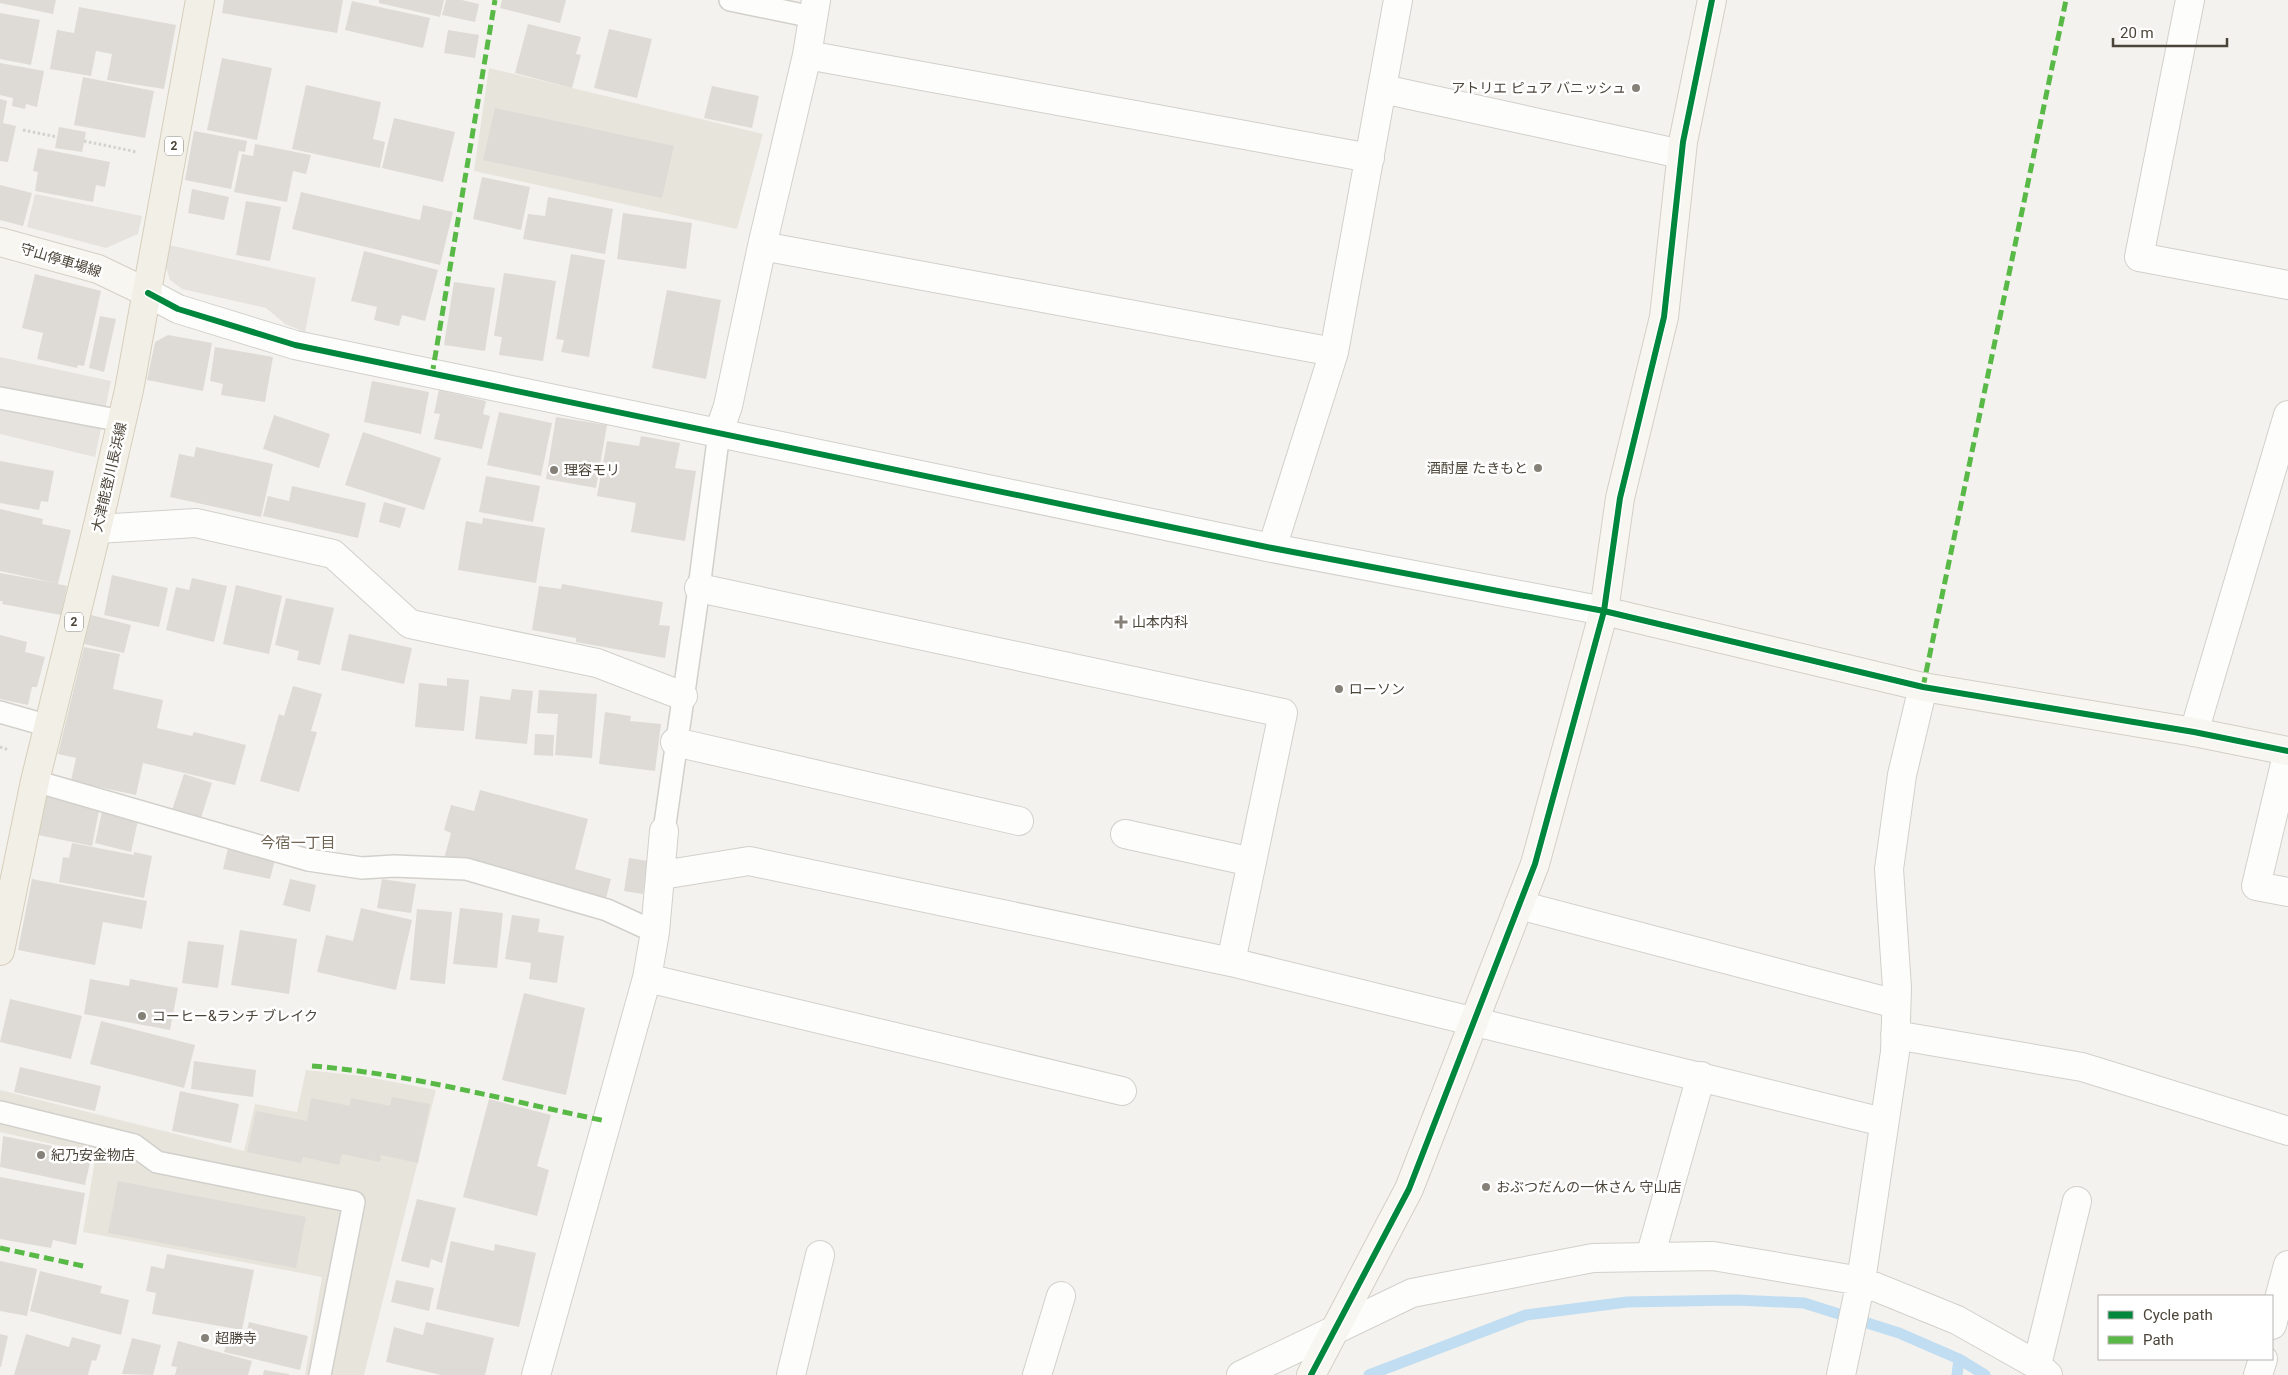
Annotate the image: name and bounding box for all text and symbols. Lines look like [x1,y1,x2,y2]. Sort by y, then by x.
scale bar [2113,15,2227,47]
text: 20 m [2120,24,2154,42]
place label: アトリエ ピュア バニッシュ [1451,80,1626,96]
marker: アトリエ ピュア バニッシュ [1630,82,1642,94]
road number: 2 [165,136,183,156]
street label: 守山停車場線 [18,240,104,280]
street label: 大津能登川長浜線 [89,421,129,533]
place label: 酒酎屋 たきもと [1427,460,1528,476]
place label: 理容モリ [564,462,620,478]
marker: 酒酎屋 たきもと [1532,462,1544,474]
marker: 理容モリ [548,464,560,476]
road number: 2 [65,612,83,632]
place label: 山本内科 [1132,614,1188,630]
marker: 山本内科 [1114,615,1128,629]
place label: ローソン [1349,681,1405,697]
marker: ローソン [1333,683,1345,695]
district label: 今宿一丁目 [260,834,336,852]
place label: コーヒー&ランチ ブレイク [152,1008,318,1024]
marker: コーヒー&ランチ ブレイク [136,1010,148,1022]
place label: 紀乃安金物店 [51,1147,135,1163]
marker: 紀乃安金物店 [35,1149,47,1161]
place label: おぶつだんの一休さん 守山店 [1496,1179,1681,1195]
marker: おぶつだんの一休さん 守山店 [1480,1181,1492,1193]
legend [2098,1295,2273,1360]
text: Cycle path [2143,1306,2213,1324]
place label: 超勝寺 [215,1330,257,1346]
text: Path [2143,1331,2174,1349]
marker: 超勝寺 [199,1332,211,1344]

